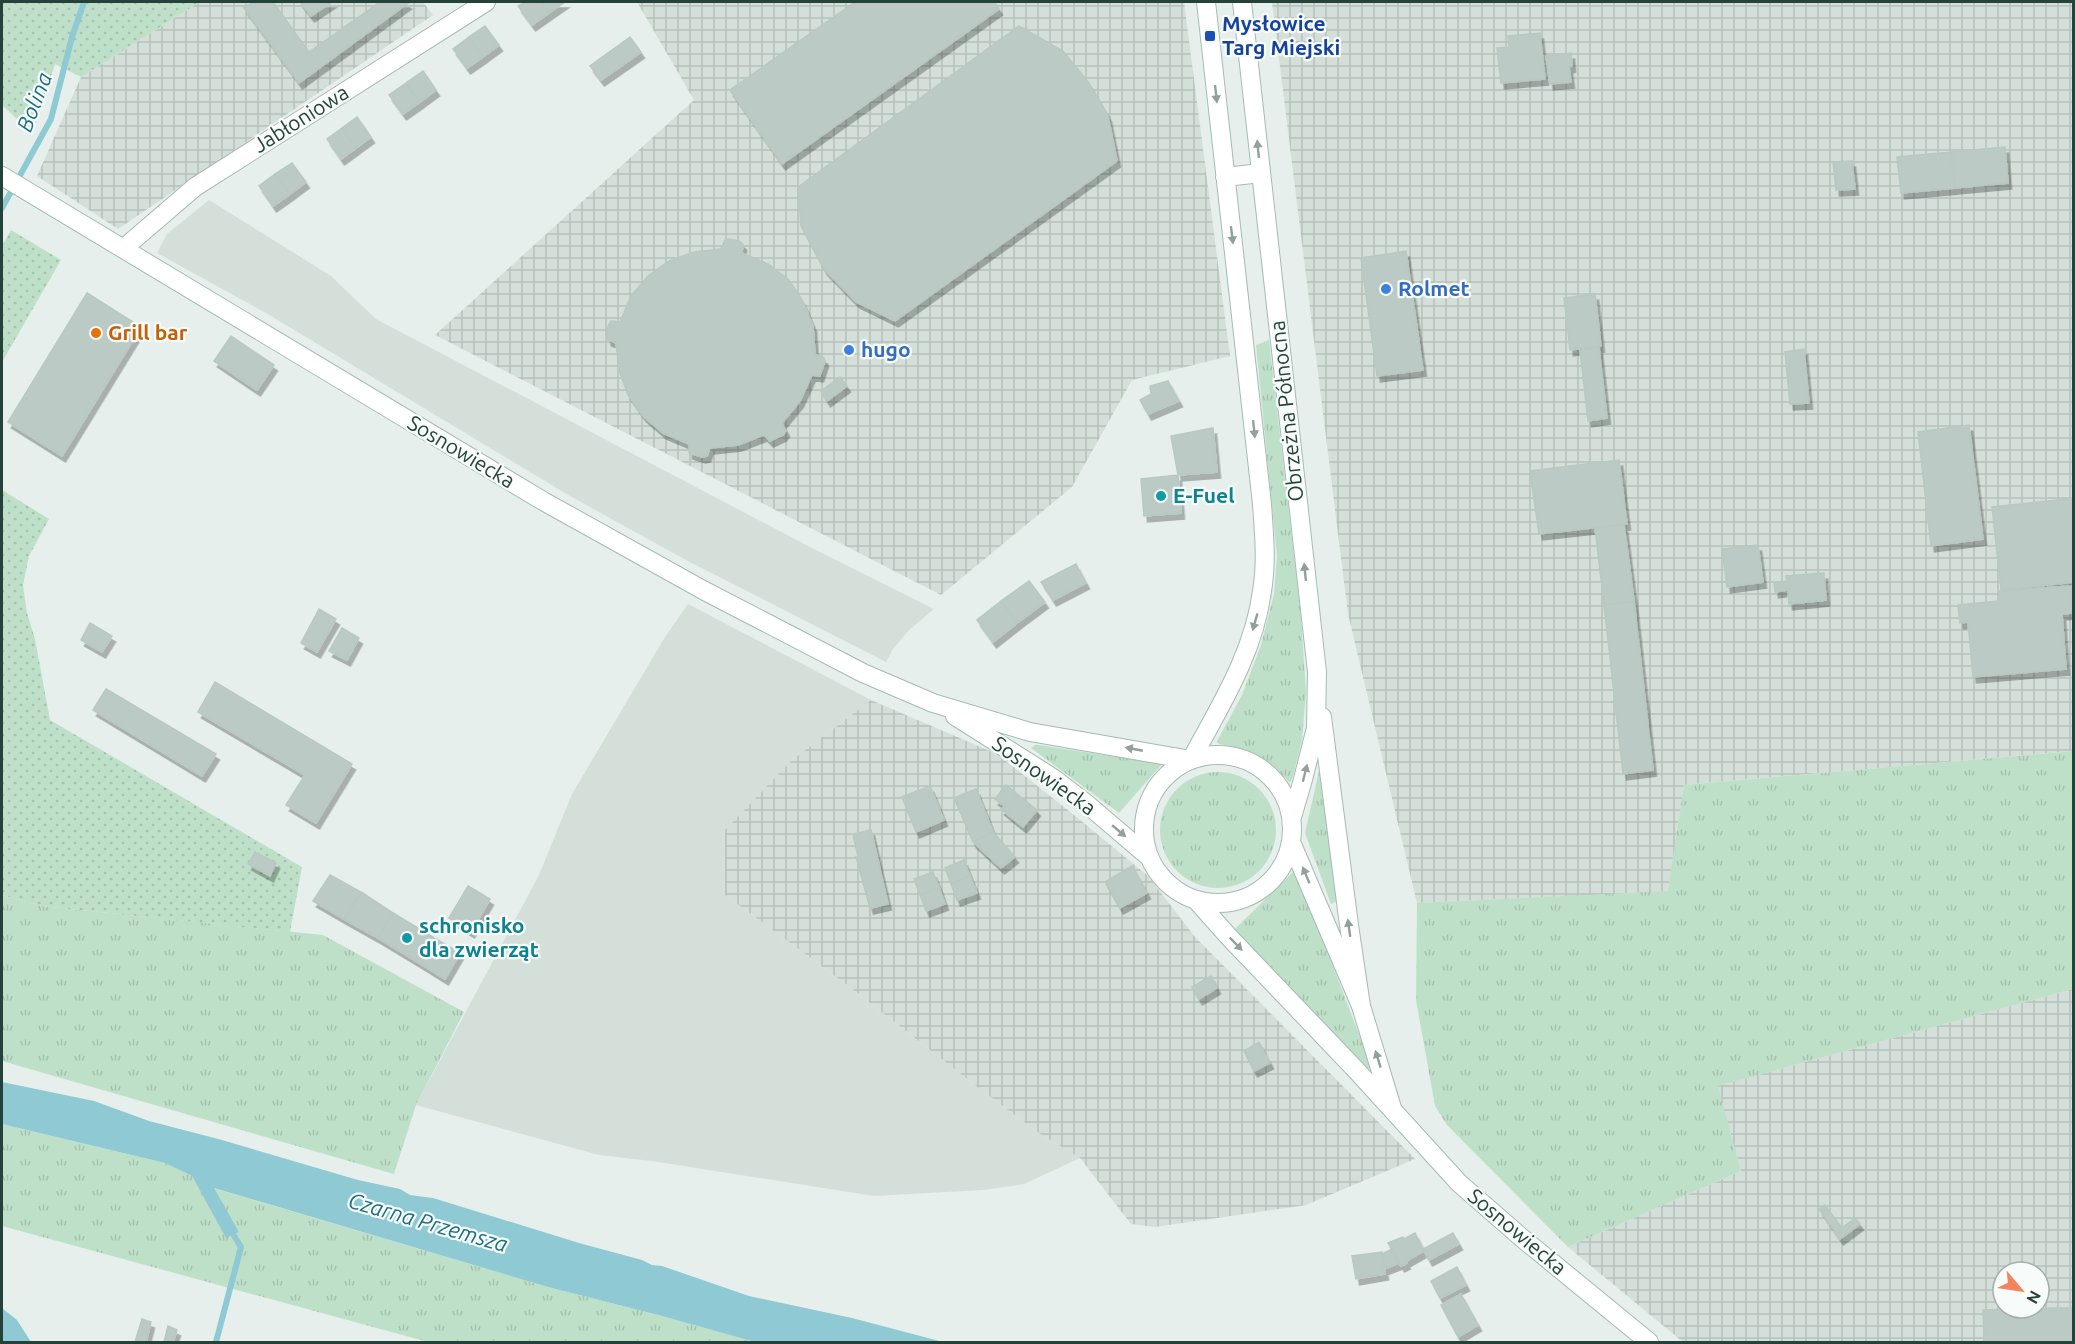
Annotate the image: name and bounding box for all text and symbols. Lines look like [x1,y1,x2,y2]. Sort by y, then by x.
place label: Mysłowice Targ Miejski [1222,11,1340,59]
marker: Mysłowice Targ Miejski [1203,29,1217,43]
water label: Bolina [11,69,56,135]
street label: Jabłoniowa [248,79,353,157]
one-way arrow [1211,85,1221,104]
one-way arrow [1253,139,1263,158]
one-way arrow [1227,225,1237,244]
place label: Rolmet [1398,276,1470,300]
marker: Rolmet [1379,282,1393,296]
street label: Obrzeżna Północna [1265,319,1307,503]
place label: Grill bar [108,320,188,344]
marker: Grill bar [89,326,103,340]
place label: hugo [861,337,911,361]
marker: hugo [842,343,856,357]
street label: Sosnowiecka [404,410,519,493]
one-way arrow [1249,419,1259,438]
place label: E-Fuel [1173,483,1235,507]
marker: E-Fuel [1154,489,1168,503]
one-way arrow [1301,563,1310,582]
one-way arrow [1250,613,1259,631]
street label: Sosnowiecka [988,731,1101,820]
one-way arrow [1124,744,1143,753]
one-way arrow [1300,764,1310,782]
one-way arrow [1111,825,1127,838]
one-way arrow [1301,865,1311,883]
place label: schronisko dla zwierząt [419,913,539,961]
one-way arrow [1345,918,1354,937]
marker: schronisko dla zwierząt [400,931,414,945]
one-way arrow [1229,937,1243,952]
one-way arrow [1373,1050,1382,1068]
street label: Sosnowiecka [1464,1183,1572,1279]
water label: Czarna Przemsza [346,1187,511,1256]
north arrow [1991,1260,2051,1320]
text: N [2023,1288,2045,1307]

